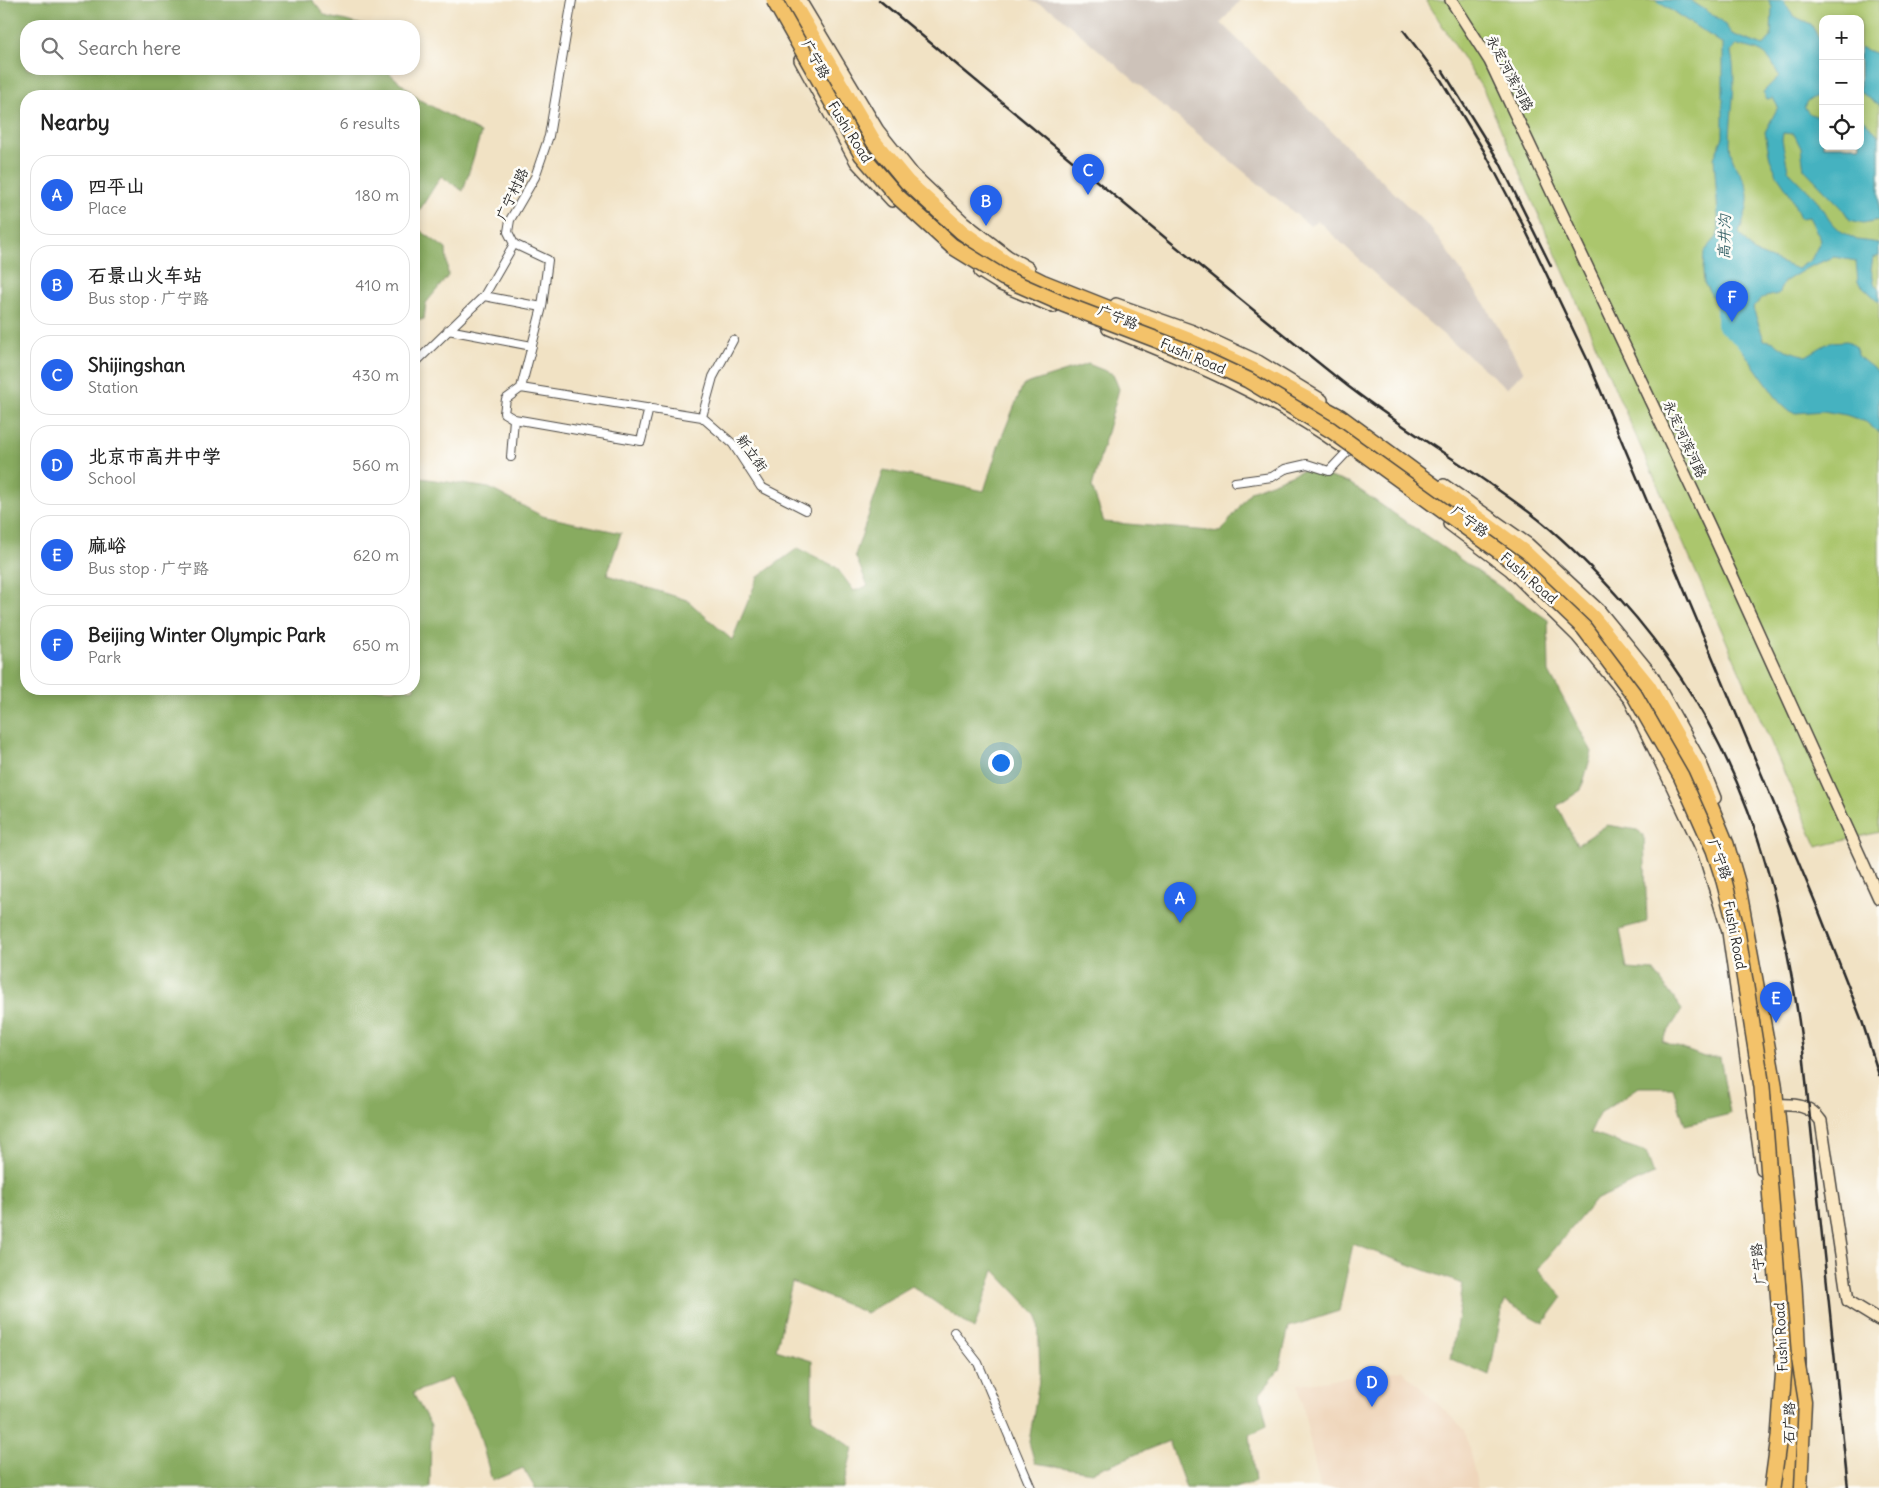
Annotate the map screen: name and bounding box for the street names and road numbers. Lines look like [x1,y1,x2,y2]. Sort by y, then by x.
street label: 永定河滨河路 [1482,32,1538,114]
street label: 广宁路 [798,36,834,82]
street label: Fushi Road [824,98,876,166]
street label: 广宁村路 [492,165,532,223]
street label: 广宁路 [1095,301,1141,333]
street label: Fushi Road [1158,334,1228,378]
street label: 永定河滨河路 [1659,397,1711,481]
street label: 新立街 [733,431,771,475]
street label: 广宁路 [1448,501,1492,541]
street label: Fushi Road [1497,548,1561,608]
street label: 广宁路 [1704,836,1736,882]
street label: Fushi Road [1720,899,1750,971]
street label: 广宁路 [1747,1242,1769,1286]
street label: Fushi Road [1770,1302,1792,1372]
street label: 石广路 [1780,1402,1798,1444]

